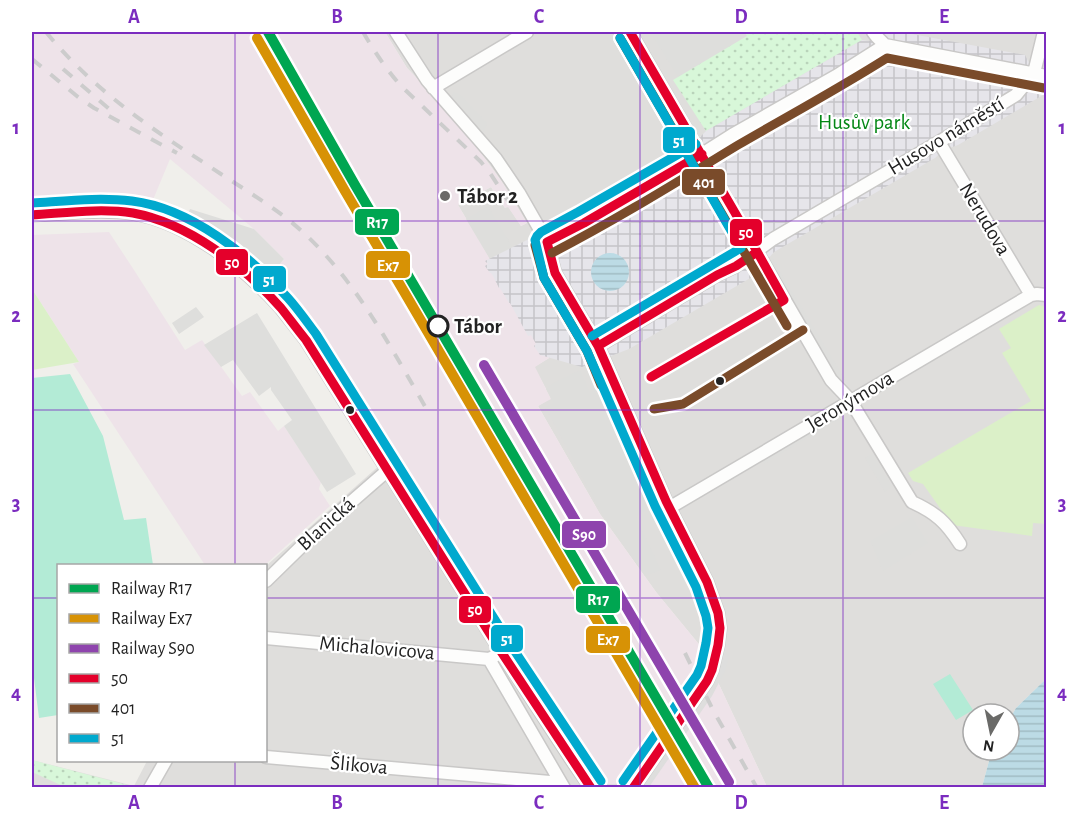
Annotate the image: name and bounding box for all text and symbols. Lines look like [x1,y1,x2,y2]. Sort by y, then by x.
text: A [128,7,140,27]
text: B [331,7,343,27]
text: C [534,7,545,27]
text: D [734,7,748,27]
text: E [939,7,949,27]
street label: Husovo náměstí [884,93,1008,179]
park label: Husův park [818,112,910,133]
text: 1 [12,118,20,138]
text: 1 [1058,118,1066,138]
line badge: 51 [662,126,696,154]
text: 51 [673,133,685,149]
line badge: 401 [681,168,726,196]
text: 401 [693,175,715,191]
street label: Nerudova [955,179,1015,259]
place label: Tábor 2 [457,186,518,207]
marker: Tábor 2 [438,189,452,203]
line badge: R17 [354,208,400,236]
text: R17 [366,215,388,231]
line badge: 50 [729,218,763,247]
text: 50 [738,225,754,241]
line badge: 50 [215,248,249,276]
line badge: Ex7 [365,250,411,279]
text: 50 [224,255,240,271]
text: Ex7 [377,258,399,274]
line badge: 51 [252,265,287,293]
text: 51 [263,272,275,288]
text: 2 [11,306,21,326]
text: 2 [1057,306,1067,326]
marker: Tábor [427,315,449,337]
place label: Tábor [454,316,503,337]
street label: Jeronýmova [803,367,897,435]
unlabelled marker [714,375,726,387]
unlabelled marker [344,404,356,416]
street label: Blanická [293,493,359,555]
text: 3 [12,494,20,514]
text: 3 [1058,494,1066,514]
line badge: S90 [561,520,607,549]
text: S90 [572,527,596,543]
legend [57,564,267,762]
text: Railway R17 [111,580,192,598]
line badge: R17 [575,585,621,614]
text: R17 [587,592,609,608]
line badge: 50 [458,595,492,624]
text: 50 [467,602,483,618]
text: Railway Ex7 [111,610,192,628]
line badge: 51 [490,624,524,653]
line badge: Ex7 [585,625,631,654]
text: 51 [501,631,513,647]
street label: Michalovicova [318,632,436,664]
text: Ex7 [597,632,619,648]
text: Railway S90 [111,640,195,658]
text: 50 [111,670,128,688]
text: 4 [11,683,21,703]
text: 4 [1057,683,1067,703]
text: 401 [111,700,135,718]
north arrow [961,702,1021,762]
text: 51 [111,730,125,748]
text: N [982,737,996,755]
street label: Šlikova [329,750,389,778]
text: A [128,793,140,813]
text: B [331,793,343,813]
text: C [534,793,545,813]
text: D [734,793,748,813]
text: E [939,793,949,813]

